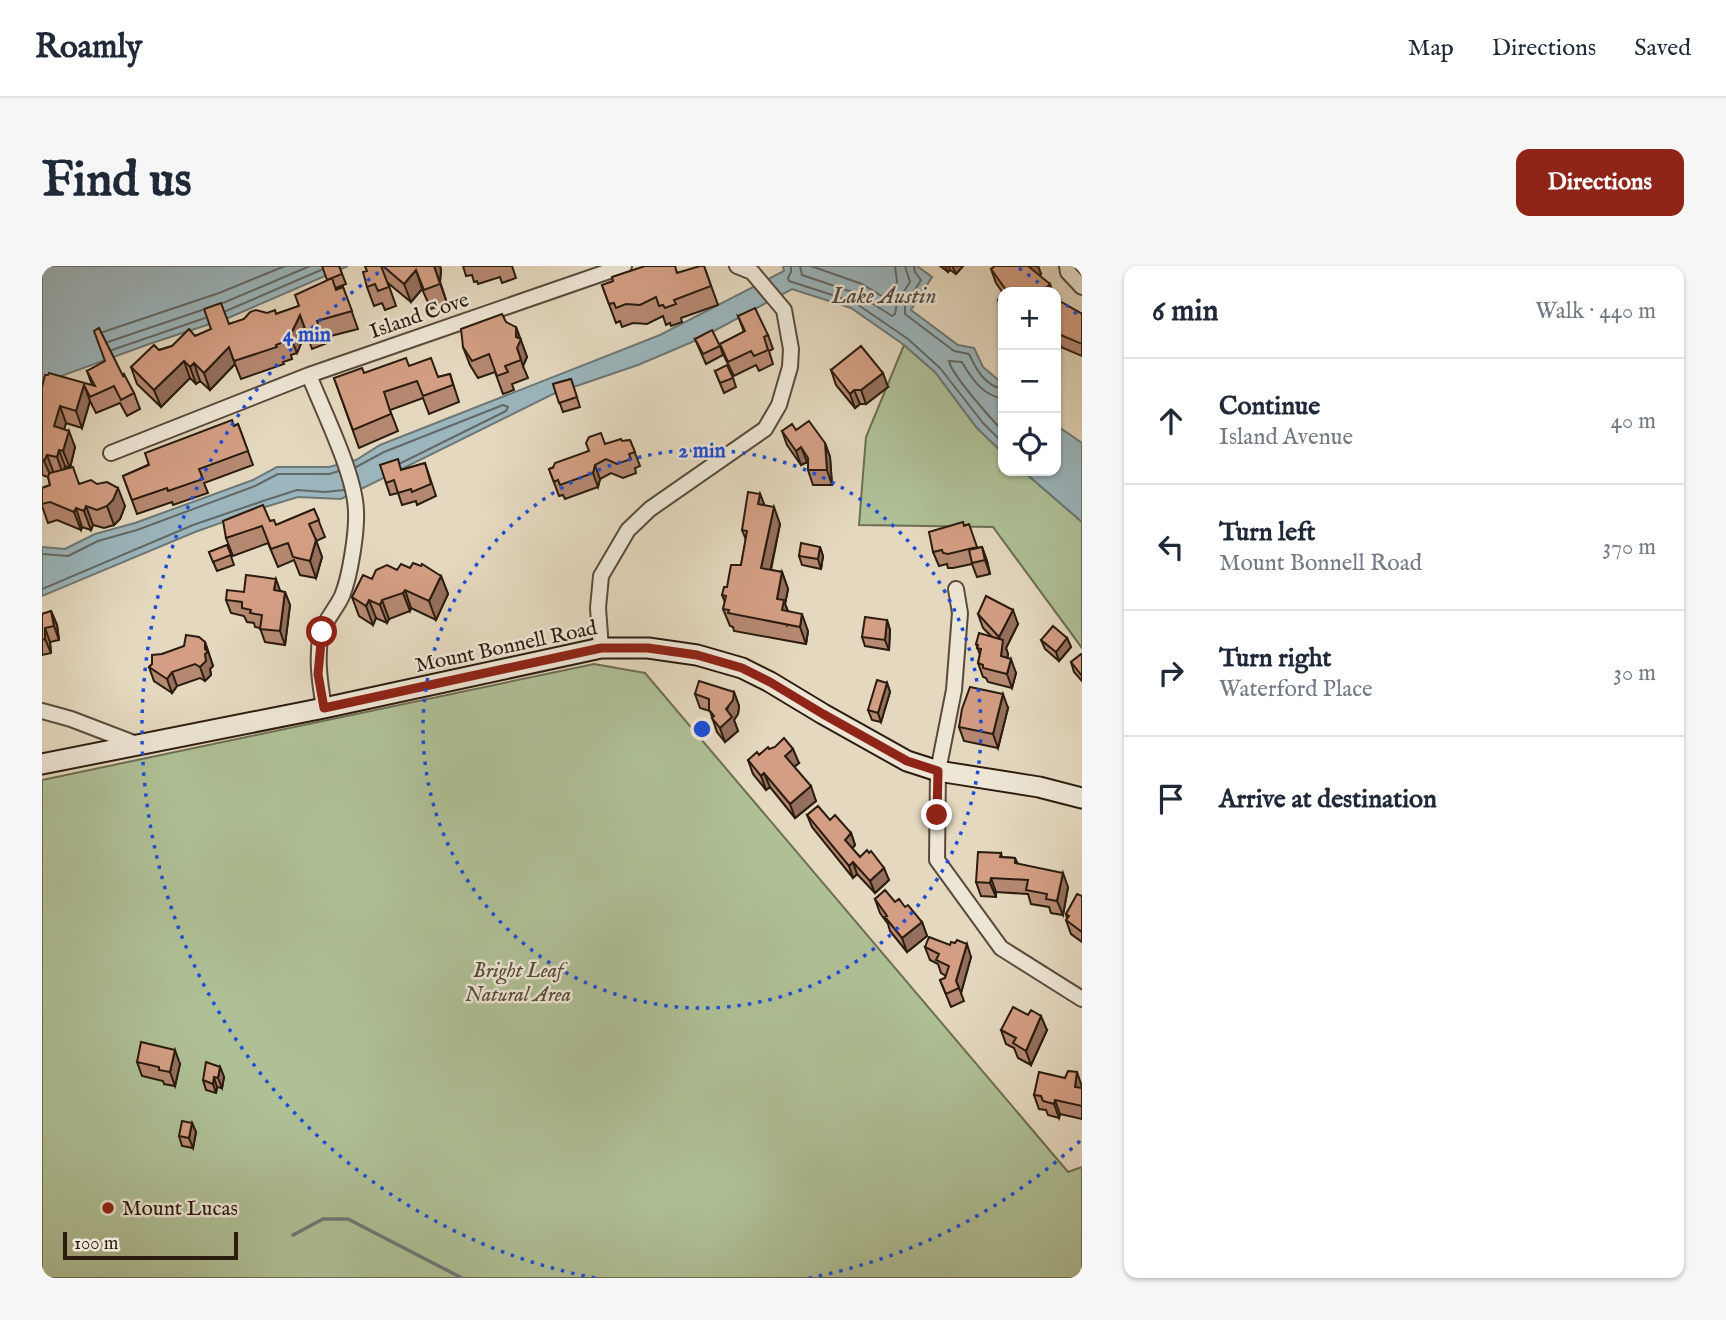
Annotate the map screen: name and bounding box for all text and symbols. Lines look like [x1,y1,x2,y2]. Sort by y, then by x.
text: Roamly [35,27,142,69]
text: Map [1408,33,1454,64]
text: Directions [1492,33,1596,64]
text: Saved [1634,33,1691,64]
button: Directions [1516,149,1684,216]
text: Find us [42,151,192,213]
water label: Lake Austin [831,282,936,311]
street label: Island Cove [366,287,473,346]
map controls [998,287,1061,476]
button: + [998,287,1061,350]
text: 6 min [1152,293,1218,331]
text: Walk · 440 m [1535,297,1656,326]
text: 4 min [283,322,331,349]
button: − [998,350,1061,413]
text: Continue [1219,390,1320,423]
icon: ahead [1152,402,1190,440]
text: 40 m [1611,407,1656,436]
button: locate [998,413,1061,476]
text: Island Avenue [1219,423,1353,452]
text: 2 min [678,438,726,465]
text: Turn left [1219,516,1316,549]
icon: left [1152,528,1190,566]
text: 370 m [1603,533,1656,562]
text: Mount Bonnell Road [1219,549,1422,578]
street label: Mount Bonnell Road [413,615,601,680]
route start [306,616,337,647]
text: Turn right [1219,642,1332,675]
icon: right [1152,654,1190,692]
text: 30 m [1613,659,1656,688]
text: Waterford Place [1219,675,1373,704]
centre of rings [690,717,714,741]
icon: arrive [1152,780,1190,818]
text: Arrive at destination [1219,783,1437,816]
route end [921,799,952,830]
park label: Bright Leaf Natural Area [465,958,571,1009]
place label: Mount Lucas [122,1196,238,1223]
marker: Mount Lucas [100,1200,116,1216]
scale bar [63,1229,238,1261]
text: 100 m [74,1232,118,1256]

